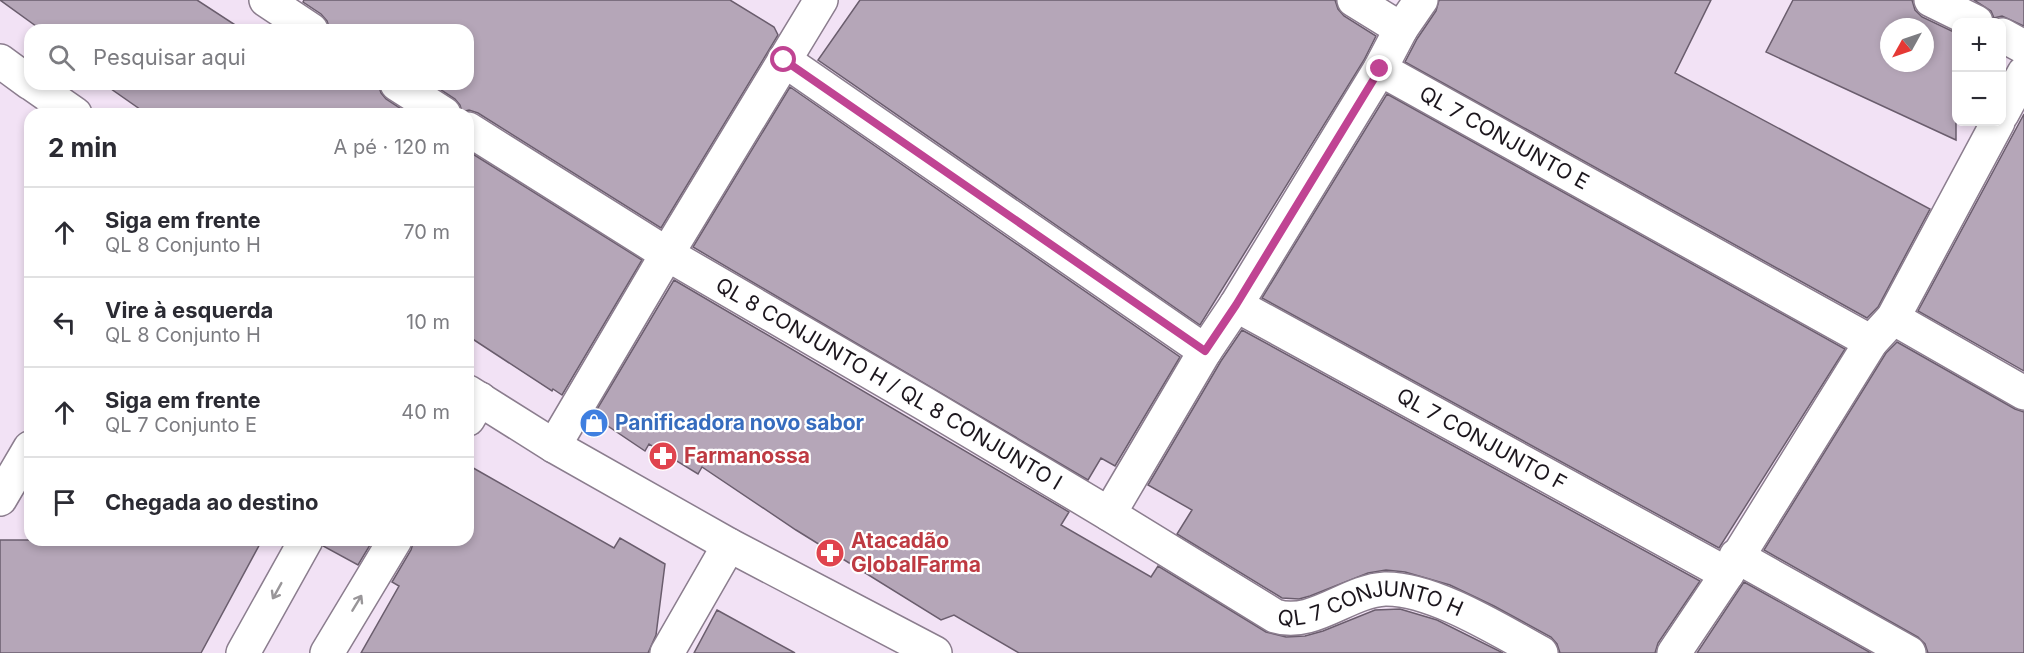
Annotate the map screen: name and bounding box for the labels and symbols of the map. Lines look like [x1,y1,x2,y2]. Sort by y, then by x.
north arrow [1880,18,1934,72]
route start [770,46,796,72]
route end [1366,55,1392,81]
street label: QL 7 CONJUNTO E [1415,81,1593,195]
street label: QL 8 CONJUNTO H / QL 8 CONJUNTO I [711,272,1067,495]
street label: QL 7 CONJUNTO F [1393,383,1571,496]
shop icon: Panificadora novo sabor [578,407,610,439]
place label: Panificadora novo sabor [615,410,865,435]
pharmacy icon: Farmanossa [647,440,679,472]
place label: Farmanossa [684,443,810,468]
place label: Atacadão GlobalFarma [851,528,981,577]
pharmacy icon: Atacadão GlobalFarma [814,537,846,569]
street label: QL 7 CONJUNTO H [1277,576,1467,631]
one-way arrow [271,582,283,599]
one-way arrow [352,595,364,612]

